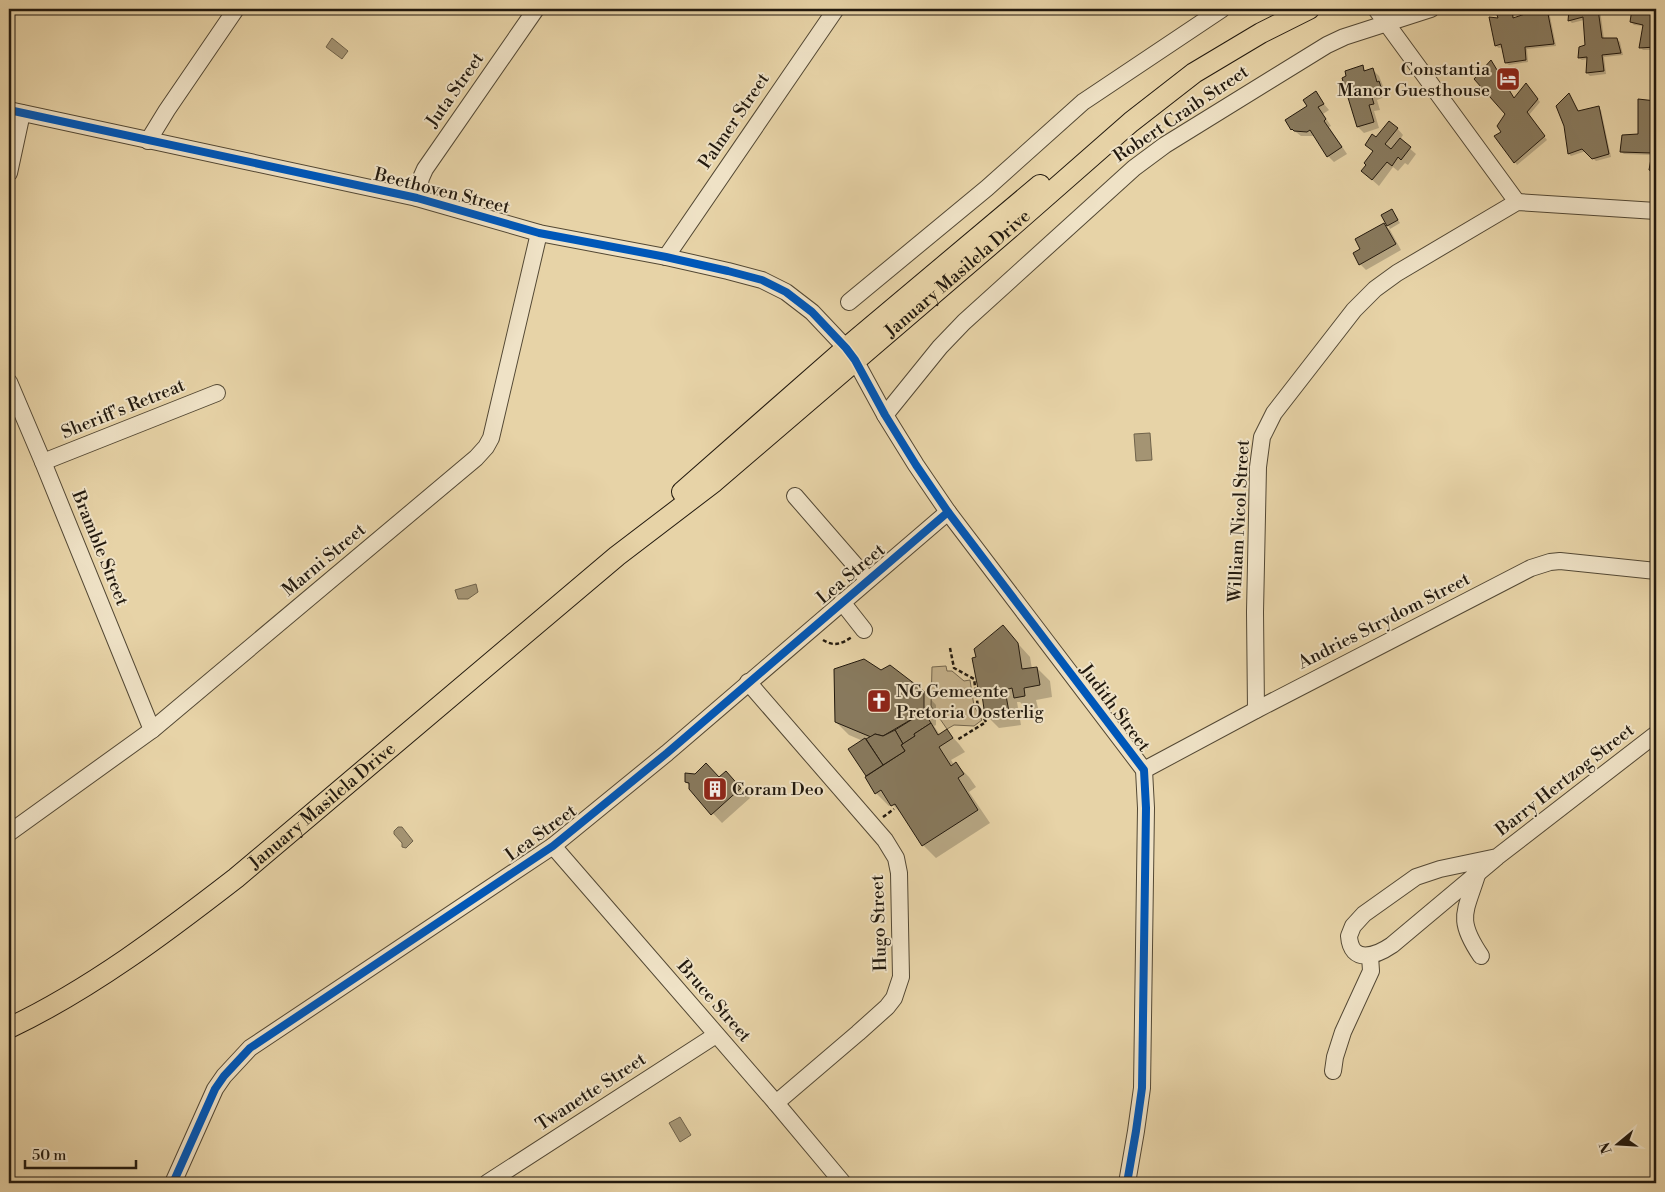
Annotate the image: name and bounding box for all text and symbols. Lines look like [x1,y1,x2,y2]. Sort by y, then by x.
street label: Juta Street [420,48,490,133]
place label: Constantia Manor Guesthouse [1337,58,1491,102]
street label: Robert Craib Street [1109,60,1253,168]
hotel icon: Constantia Manor Guesthouse [1495,66,1521,92]
street label: Palmer Street [693,68,775,173]
street label: Beethoven Street [371,163,513,219]
street label: January Masilela Drive [879,204,1035,343]
street label: Sheriff's Retreat [58,373,189,444]
street label: William Nicol Street [1223,438,1255,604]
street label: Bramble Street [66,486,134,610]
street label: Marni Street [277,518,371,602]
street label: Lea Street [812,538,891,609]
street label: Andries Strydom Street [1293,567,1475,675]
street label: Judith Street [1074,659,1156,757]
place label: NG Gemeente Pretoria Oosterlig [896,680,1044,724]
church icon: NG Gemeente Pretoria Oosterlig [866,688,892,714]
street label: Barry Hertzog Street [1490,718,1639,842]
street label: January Masilela Drive [243,737,400,875]
building icon: Coram Deo [702,776,728,802]
place label: Coram Deo [732,778,824,801]
street label: Lea Street [501,799,582,867]
street label: Hugo Street [866,874,892,972]
street label: Bruce Street [671,954,757,1047]
street label: Twanette Street [532,1047,651,1136]
north arrow [1592,1120,1642,1170]
scale bar [25,1137,136,1169]
text: N [1596,1140,1617,1156]
text: 50 m [32,1146,66,1165]

